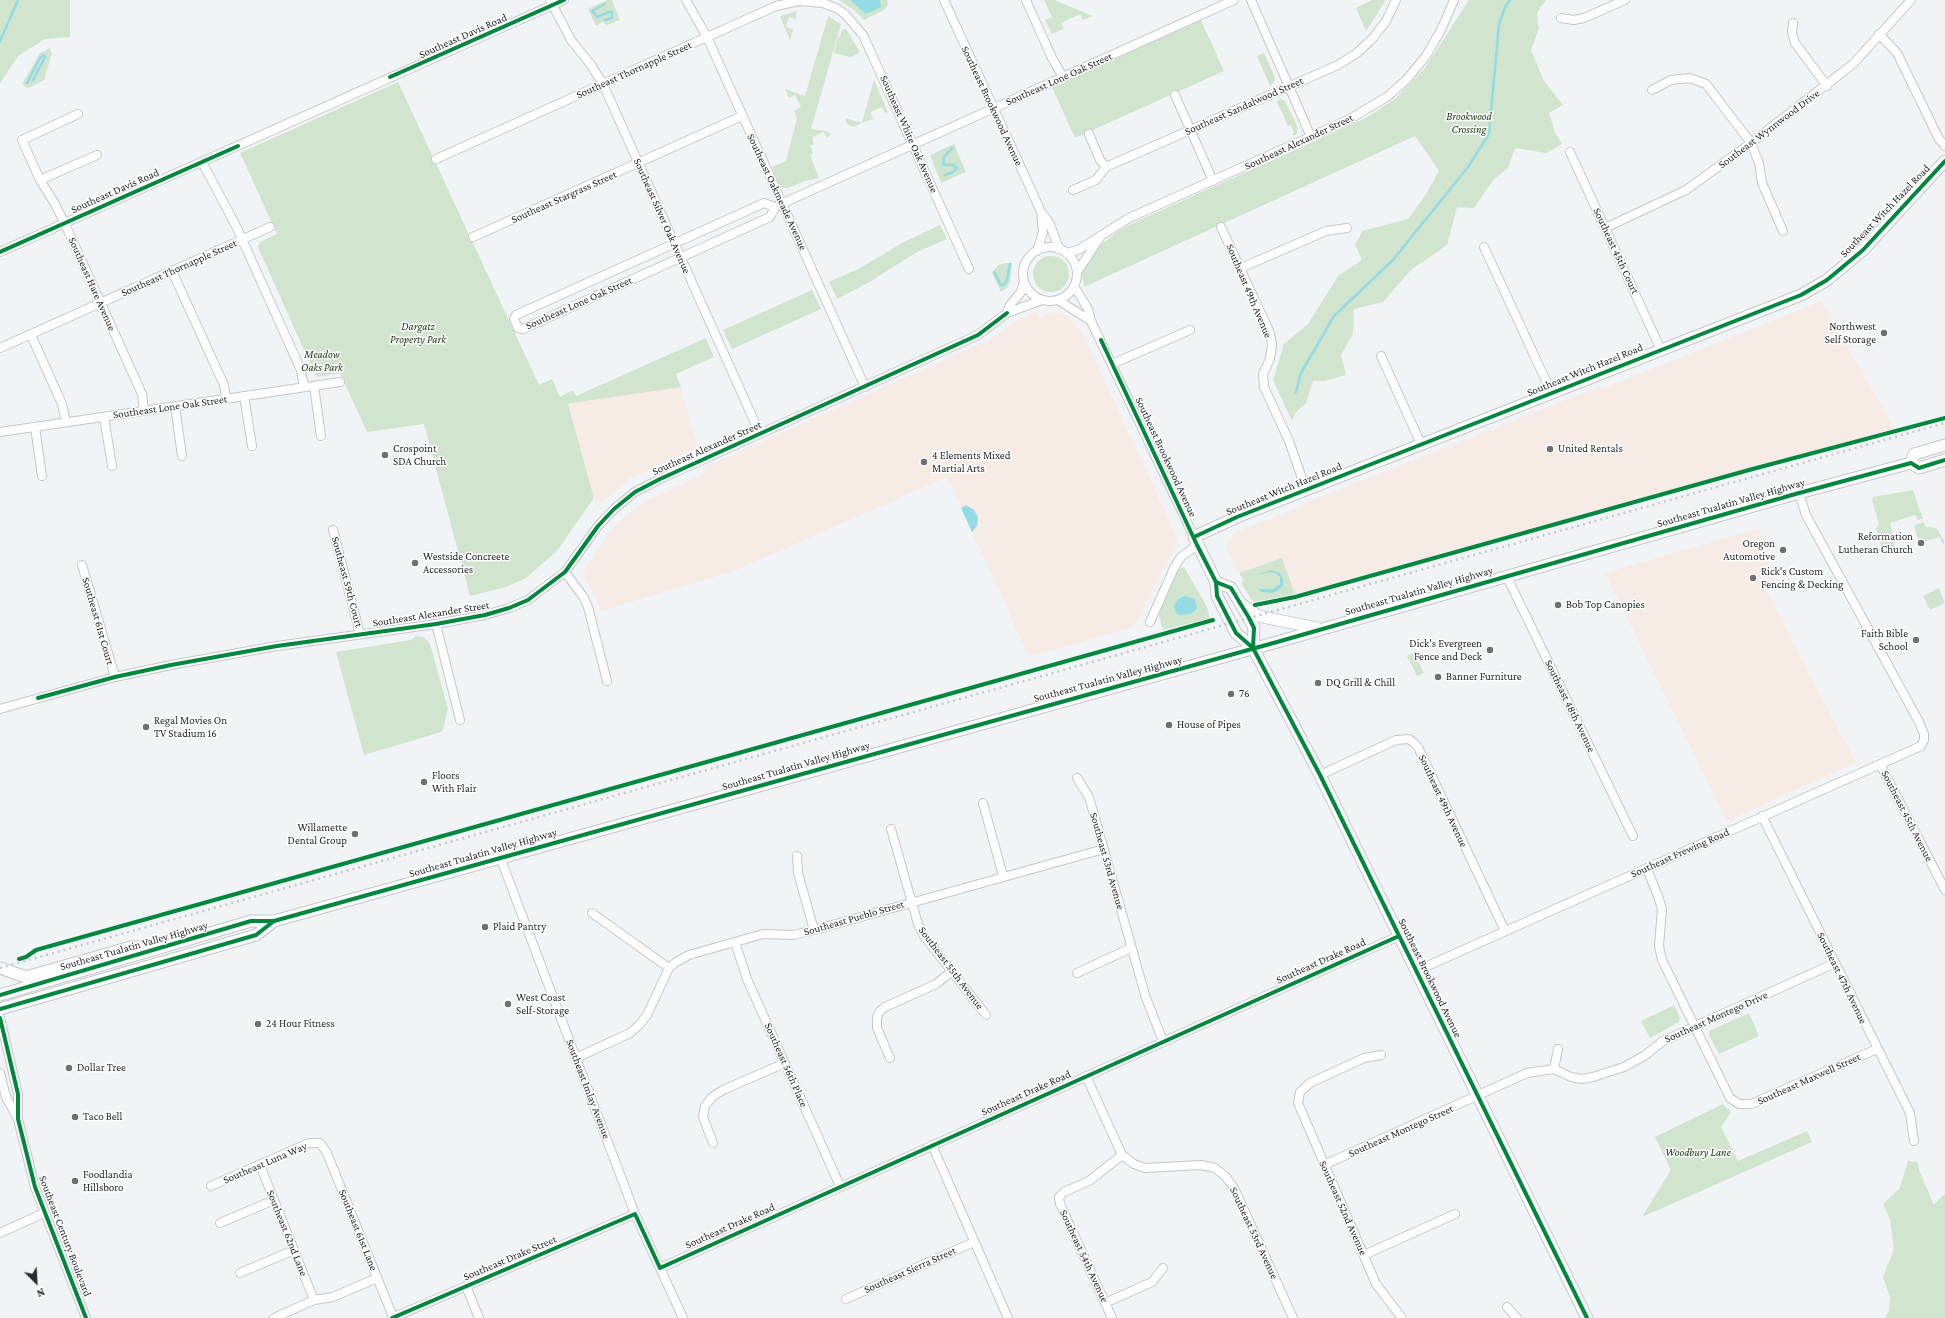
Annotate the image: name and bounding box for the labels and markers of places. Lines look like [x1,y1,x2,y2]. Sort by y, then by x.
place label: Northwest Self Storage [1825,320,1876,346]
marker: Northwest Self Storage [1879,328,1889,338]
place label: Crospoint SDA Church [393,442,446,468]
place label: United Rentals [1558,442,1623,456]
marker: United Rentals [1545,444,1555,454]
place label: 4 Elements Mixed Martial Arts [932,449,1010,475]
marker: Crospoint SDA Church [380,450,390,460]
marker: 4 Elements Mixed Martial Arts [919,457,929,467]
place label: Reformation Lutheran Church [1838,530,1913,556]
place label: Oregon Automotive [1723,537,1775,563]
marker: Reformation Lutheran Church [1916,538,1926,548]
marker: Oregon Automotive [1778,545,1788,555]
place label: Westside Concreete Accessories [423,550,509,576]
marker: Westside Concreete Accessories [410,558,420,568]
place label: Rick's Custom Fencing & Decking [1761,565,1843,591]
marker: Rick's Custom Fencing & Decking [1748,573,1758,583]
place label: Bob Top Canopies [1566,598,1645,612]
marker: Bob Top Canopies [1553,600,1563,610]
place label: Faith Bible School [1861,627,1908,653]
marker: Faith Bible School [1911,635,1921,645]
place label: Dick's Evergreen Fence and Deck [1409,637,1482,663]
marker: Dick's Evergreen Fence and Deck [1485,645,1495,655]
place label: Banner Furniture [1446,670,1521,684]
marker: Banner Furniture [1433,672,1443,682]
place label: DQ Grill & Chill [1326,676,1395,690]
marker: DQ Grill & Chill [1313,678,1323,688]
place label: 76 [1239,687,1250,701]
marker: 76 [1226,689,1236,699]
place label: Regal Movies On TV Stadium 16 [154,714,227,740]
place label: House of Pipes [1177,718,1241,732]
marker: House of Pipes [1164,720,1174,730]
marker: Regal Movies On TV Stadium 16 [141,722,151,732]
place label: Floors With Flair [432,769,477,795]
marker: Floors With Flair [419,777,429,787]
place label: Willamette Dental Group [288,821,347,847]
marker: Willamette Dental Group [350,829,360,839]
place label: Plaid Pantry [493,920,546,934]
marker: Plaid Pantry [480,922,490,932]
place label: West Coast Self-Storage [516,991,569,1017]
marker: West Coast Self-Storage [503,999,513,1009]
place label: 24 Hour Fitness [266,1017,335,1031]
marker: 24 Hour Fitness [253,1019,263,1029]
place label: Dollar Tree [77,1061,126,1075]
marker: Dollar Tree [64,1063,74,1073]
place label: Taco Bell [83,1110,122,1124]
marker: Taco Bell [70,1112,80,1122]
place label: Foodlandia Hillsboro [83,1168,133,1194]
marker: Foodlandia Hillsboro [70,1176,80,1186]

